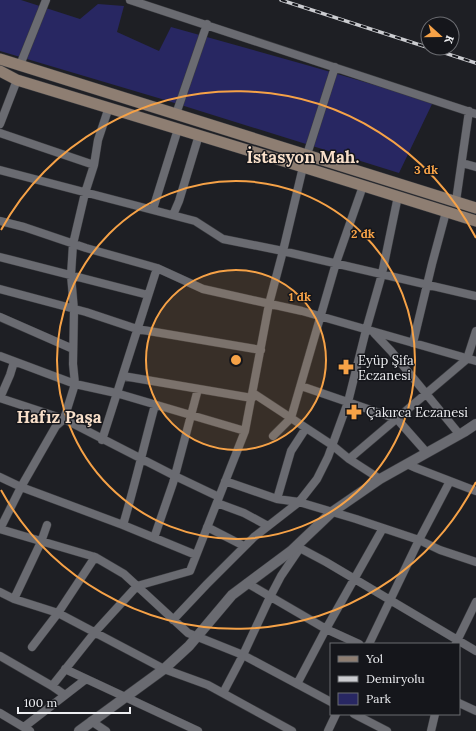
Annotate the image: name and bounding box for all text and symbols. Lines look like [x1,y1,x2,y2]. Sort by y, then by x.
north arrow [420,16,460,56]
text: K [441,33,457,46]
district label: İstasyon Mah. [247,146,359,168]
text: 3 dk [414,162,438,177]
text: 2 dk [351,226,375,241]
text: 1 dk [289,289,311,304]
place label: Eyüp Şifa Eczanesi [358,352,414,384]
centre of rings [229,353,243,367]
pharmacy icon: Eyüp Şifa Eczanesi [337,358,355,376]
pharmacy icon: Çakırca Eczanesi [345,403,363,421]
place label: Çakırca Eczanesi [366,404,468,421]
district label: Hafız Paşa [16,406,102,428]
legend [330,643,460,715]
text: Yol [365,651,383,666]
text: Demiryolu [366,671,425,686]
scale bar [18,689,130,715]
text: Park [366,691,392,706]
text: 100 m [24,695,57,710]

